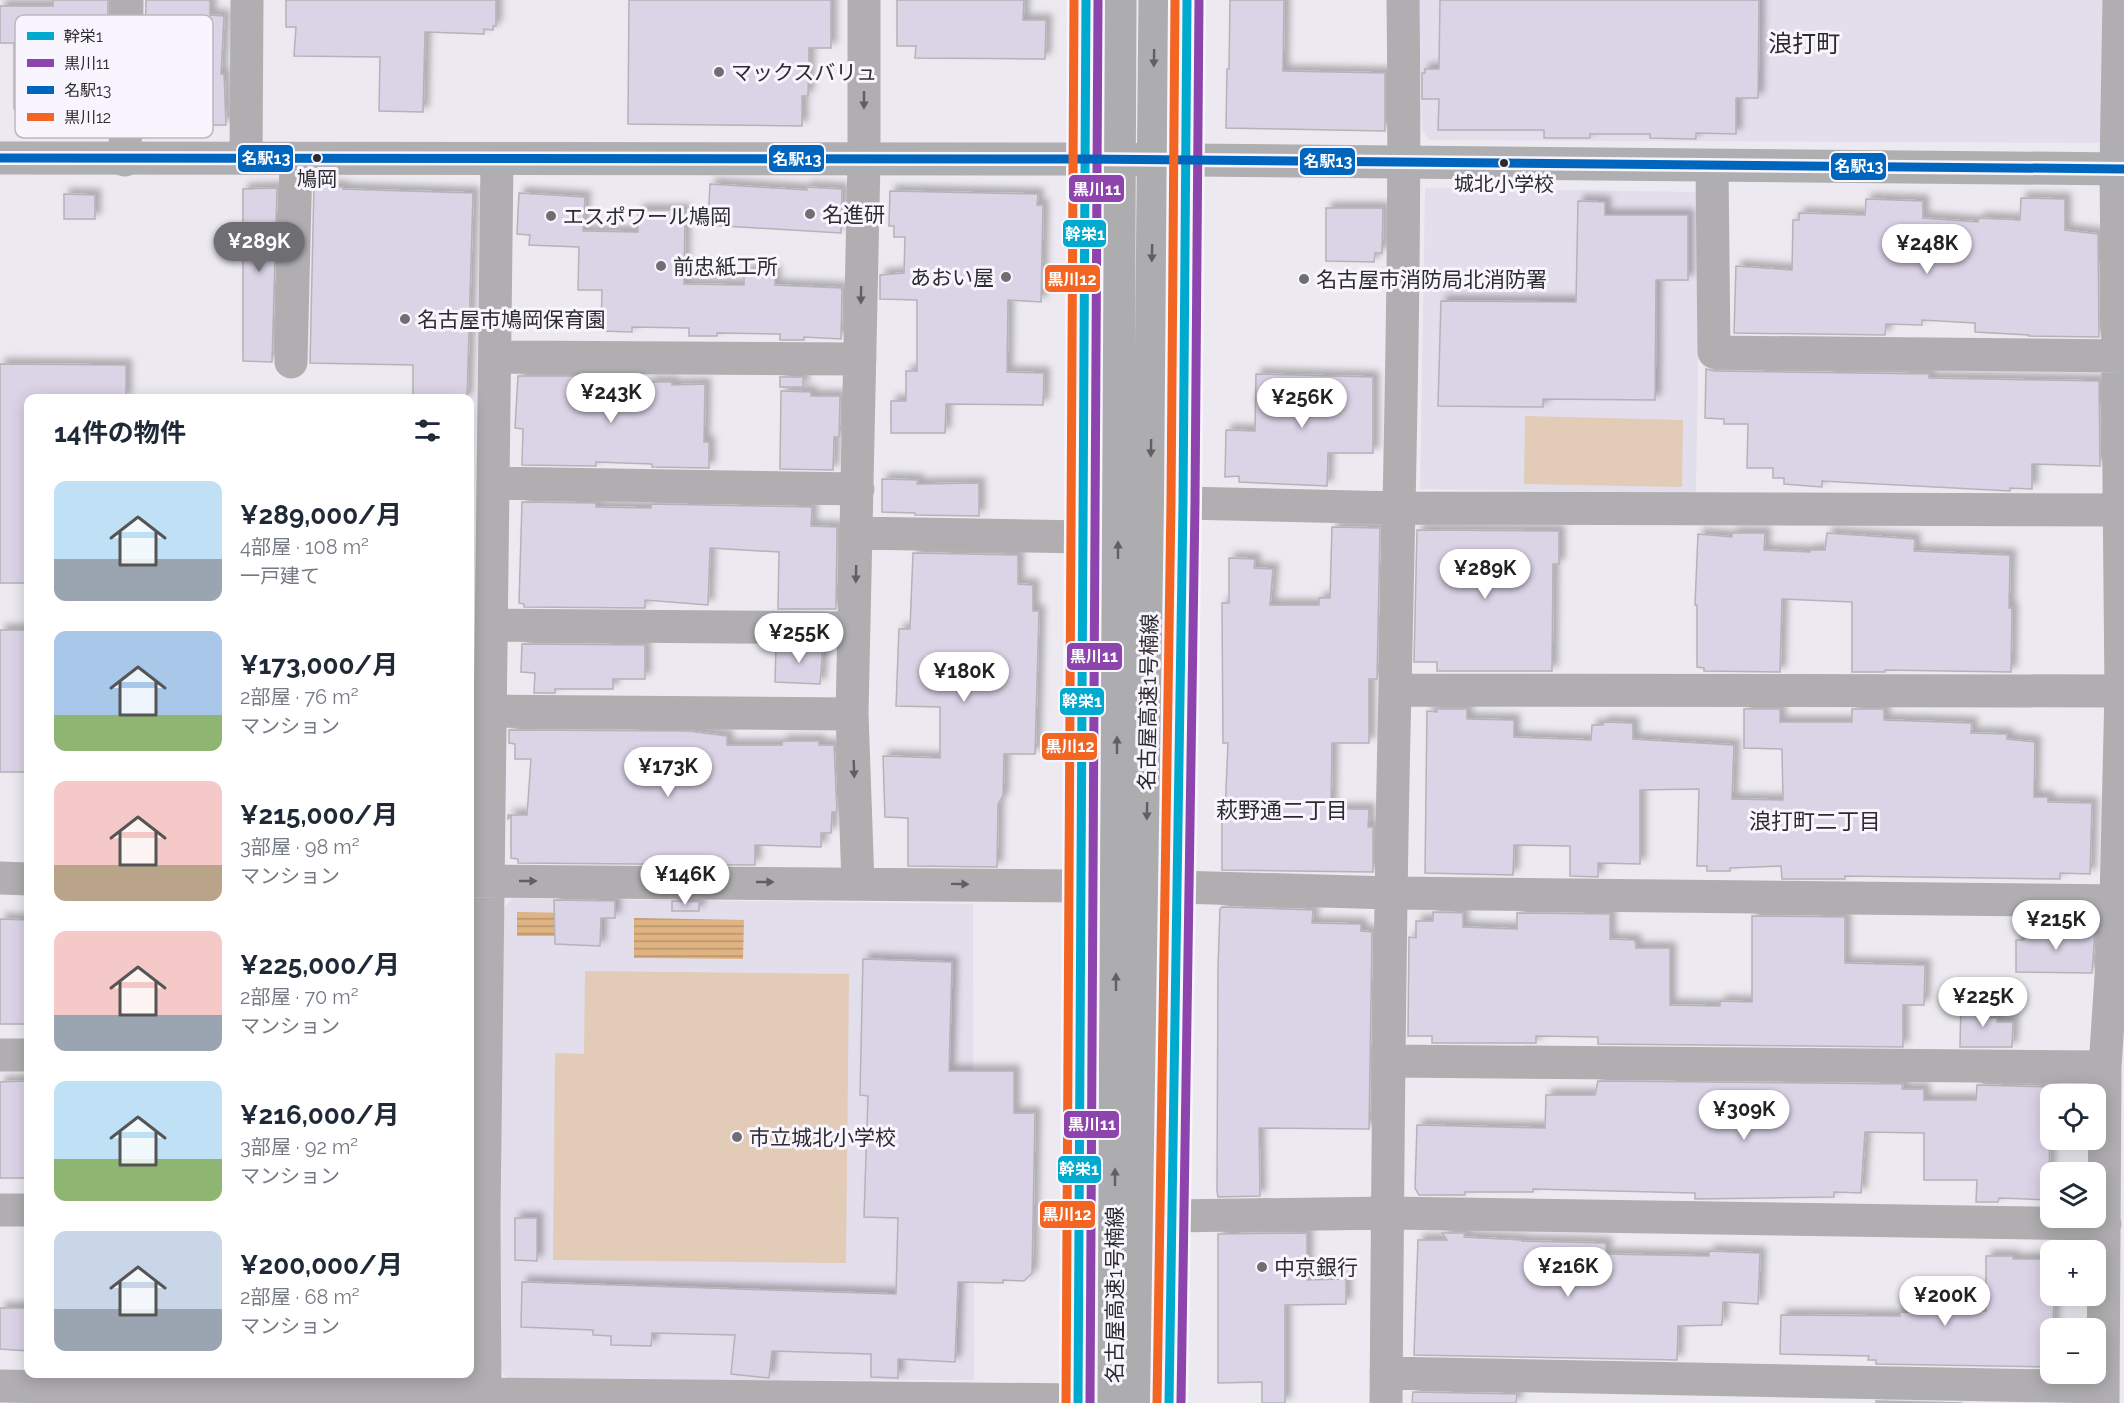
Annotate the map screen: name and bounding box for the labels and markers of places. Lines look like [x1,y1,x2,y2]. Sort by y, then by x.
place label: マックスバリュ [731,60,877,85]
marker: マックスバリュ [712,65,726,79]
marker: 鳩岡 [311,152,323,164]
marker: 城北小学校 [1498,157,1510,169]
place label: 鳩岡 [297,167,337,191]
place label: 城北小学校 [1454,172,1554,196]
place label: 名進研 [822,202,885,227]
place label: エスポワール鳩岡 [563,204,731,229]
marker: 名進研 [803,207,817,221]
marker: エスポワール鳩岡 [544,209,558,223]
pin: ¥289K [217,222,301,273]
pin: ¥248K [1885,224,1969,275]
place label: 前忠紙工所 [673,254,778,279]
marker: 前忠紙工所 [654,259,668,273]
place label: あおい屋 [910,265,994,290]
place label: 名古屋市消防局北消防署 [1316,267,1547,292]
marker: あおい屋 [999,270,1013,284]
marker: 名古屋市消防局北消防署 [1297,272,1311,286]
place label: 名古屋市鳩岡保育園 [417,307,606,332]
marker: 名古屋市鳩岡保育園 [398,312,412,326]
pin: ¥243K [569,373,653,424]
pin: ¥256K [1260,378,1344,429]
pin: ¥289K [1443,549,1527,600]
pin: ¥255K [757,613,841,664]
pin: ¥180K [922,652,1006,703]
pin: ¥173K [626,747,710,798]
pin: ¥146K [643,855,727,906]
pin: ¥215K [2014,900,2098,951]
pin: ¥225K [1941,977,2025,1028]
pin: ¥309K [1702,1090,1786,1141]
place label: 市立城北小学校 [749,1125,896,1150]
marker: 市立城北小学校 [730,1130,744,1144]
pin: ¥216K [1526,1247,1610,1298]
place label: 中京銀行 [1274,1255,1358,1280]
marker: 中京銀行 [1255,1260,1269,1274]
pin: ¥200K [1903,1276,1987,1327]

